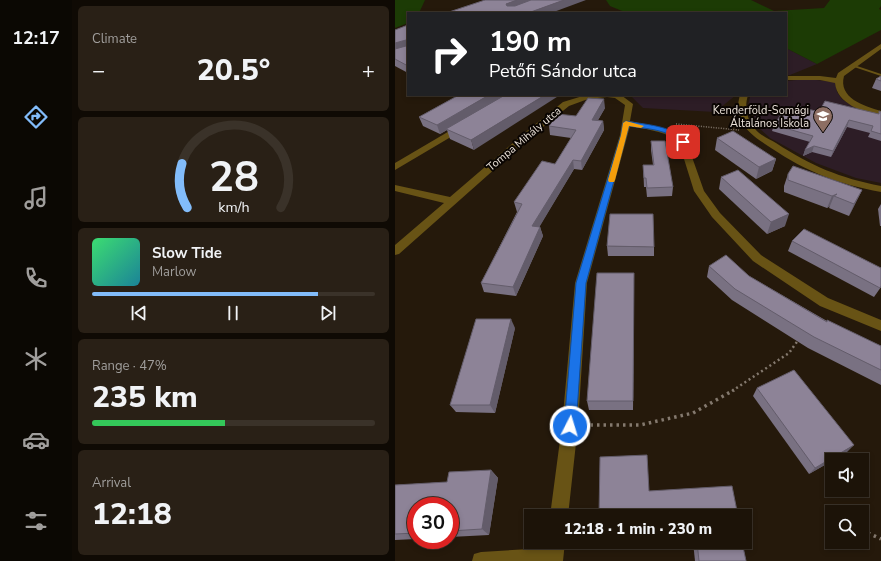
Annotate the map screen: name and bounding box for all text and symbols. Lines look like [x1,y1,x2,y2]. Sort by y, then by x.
text: 190 m [489,23,572,61]
text: 12:17 [12,26,60,50]
icon: right [423,28,475,80]
text: Climate [92,30,137,48]
text: 20.5° [197,50,270,91]
text: − [92,56,105,86]
text: + [362,56,375,86]
text: Petőfi Sándor utca [489,59,637,83]
icon: directions [22,103,50,131]
street label: Tompa Mihály utca [484,103,565,175]
place label: Kenderföld-Somági Általános Iskola [713,103,809,131]
school or university icon: Kenderföld-Somági Általános Iskola [812,105,834,133]
pin [666,125,700,159]
icon: arrive [672,131,694,153]
text: 28 [209,148,258,205]
icon: music [22,184,50,212]
text: km/h [218,197,249,216]
text: Slow Tide [152,243,222,263]
text: Marlow [152,263,197,281]
icon: phone [22,264,50,292]
icon: previous [128,302,150,324]
icon: pause [222,302,244,324]
icon: next [317,302,339,324]
icon: climate [22,345,50,373]
text: Range · 47% [92,357,167,375]
text: 235 km [92,377,198,418]
position arrow [549,405,591,447]
icon: car [22,426,50,454]
map controls [825,453,869,549]
button: sound [825,453,869,497]
text: Arrival [92,474,131,492]
text: 12:18 [92,494,172,535]
speed limit sign: 30 [407,497,459,549]
button: search [825,505,869,549]
icon: filters [22,507,50,535]
text: 12:18 · 1 min · 230 m [564,519,712,539]

